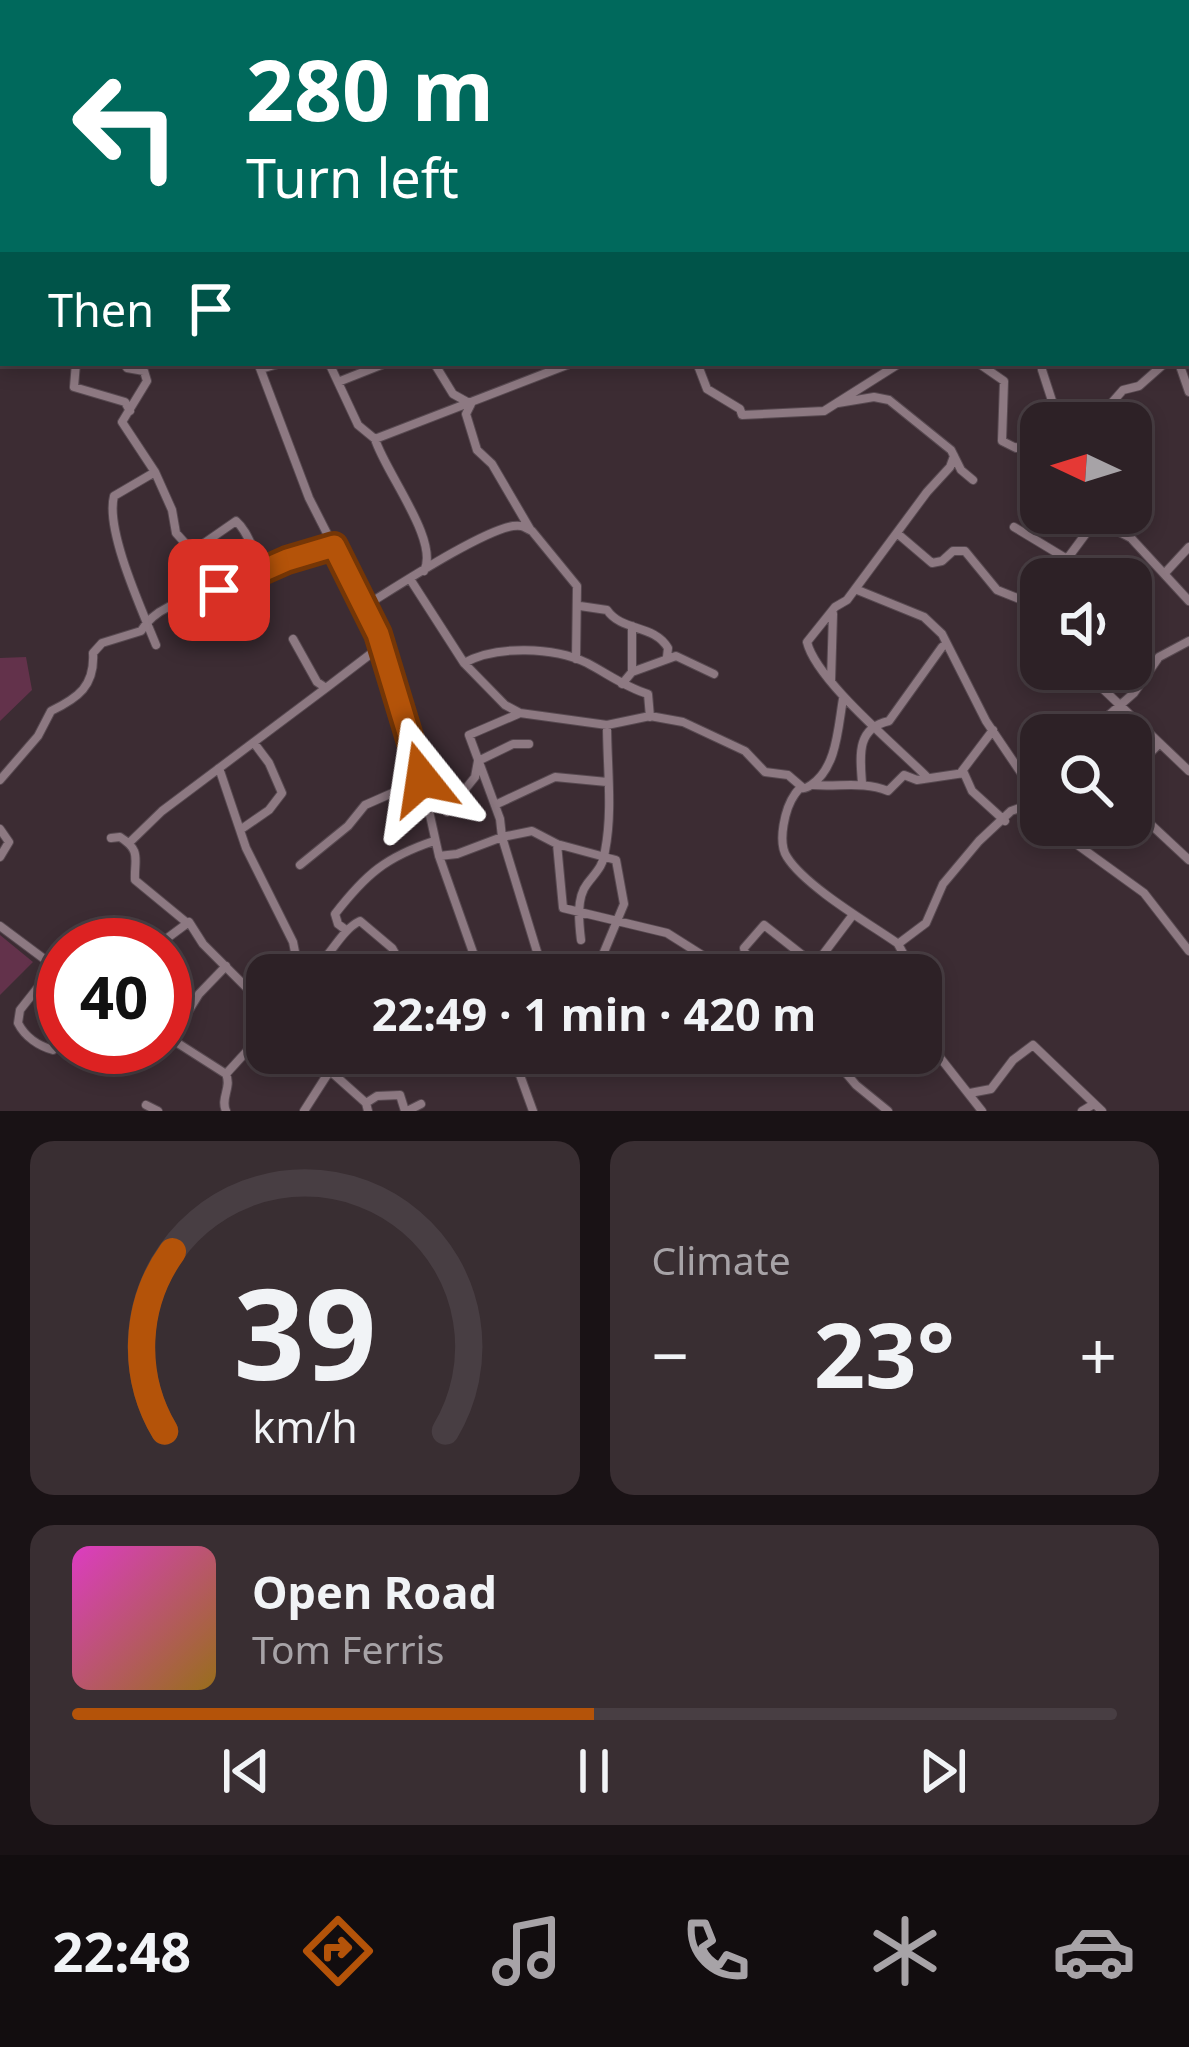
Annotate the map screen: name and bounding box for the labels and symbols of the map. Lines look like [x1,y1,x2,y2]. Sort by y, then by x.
north arrow [1020,402,1152,534]
pin [168,539,270,641]
position arrow [359,716,485,842]
speed limit sign: 40 [36,918,192,1074]

